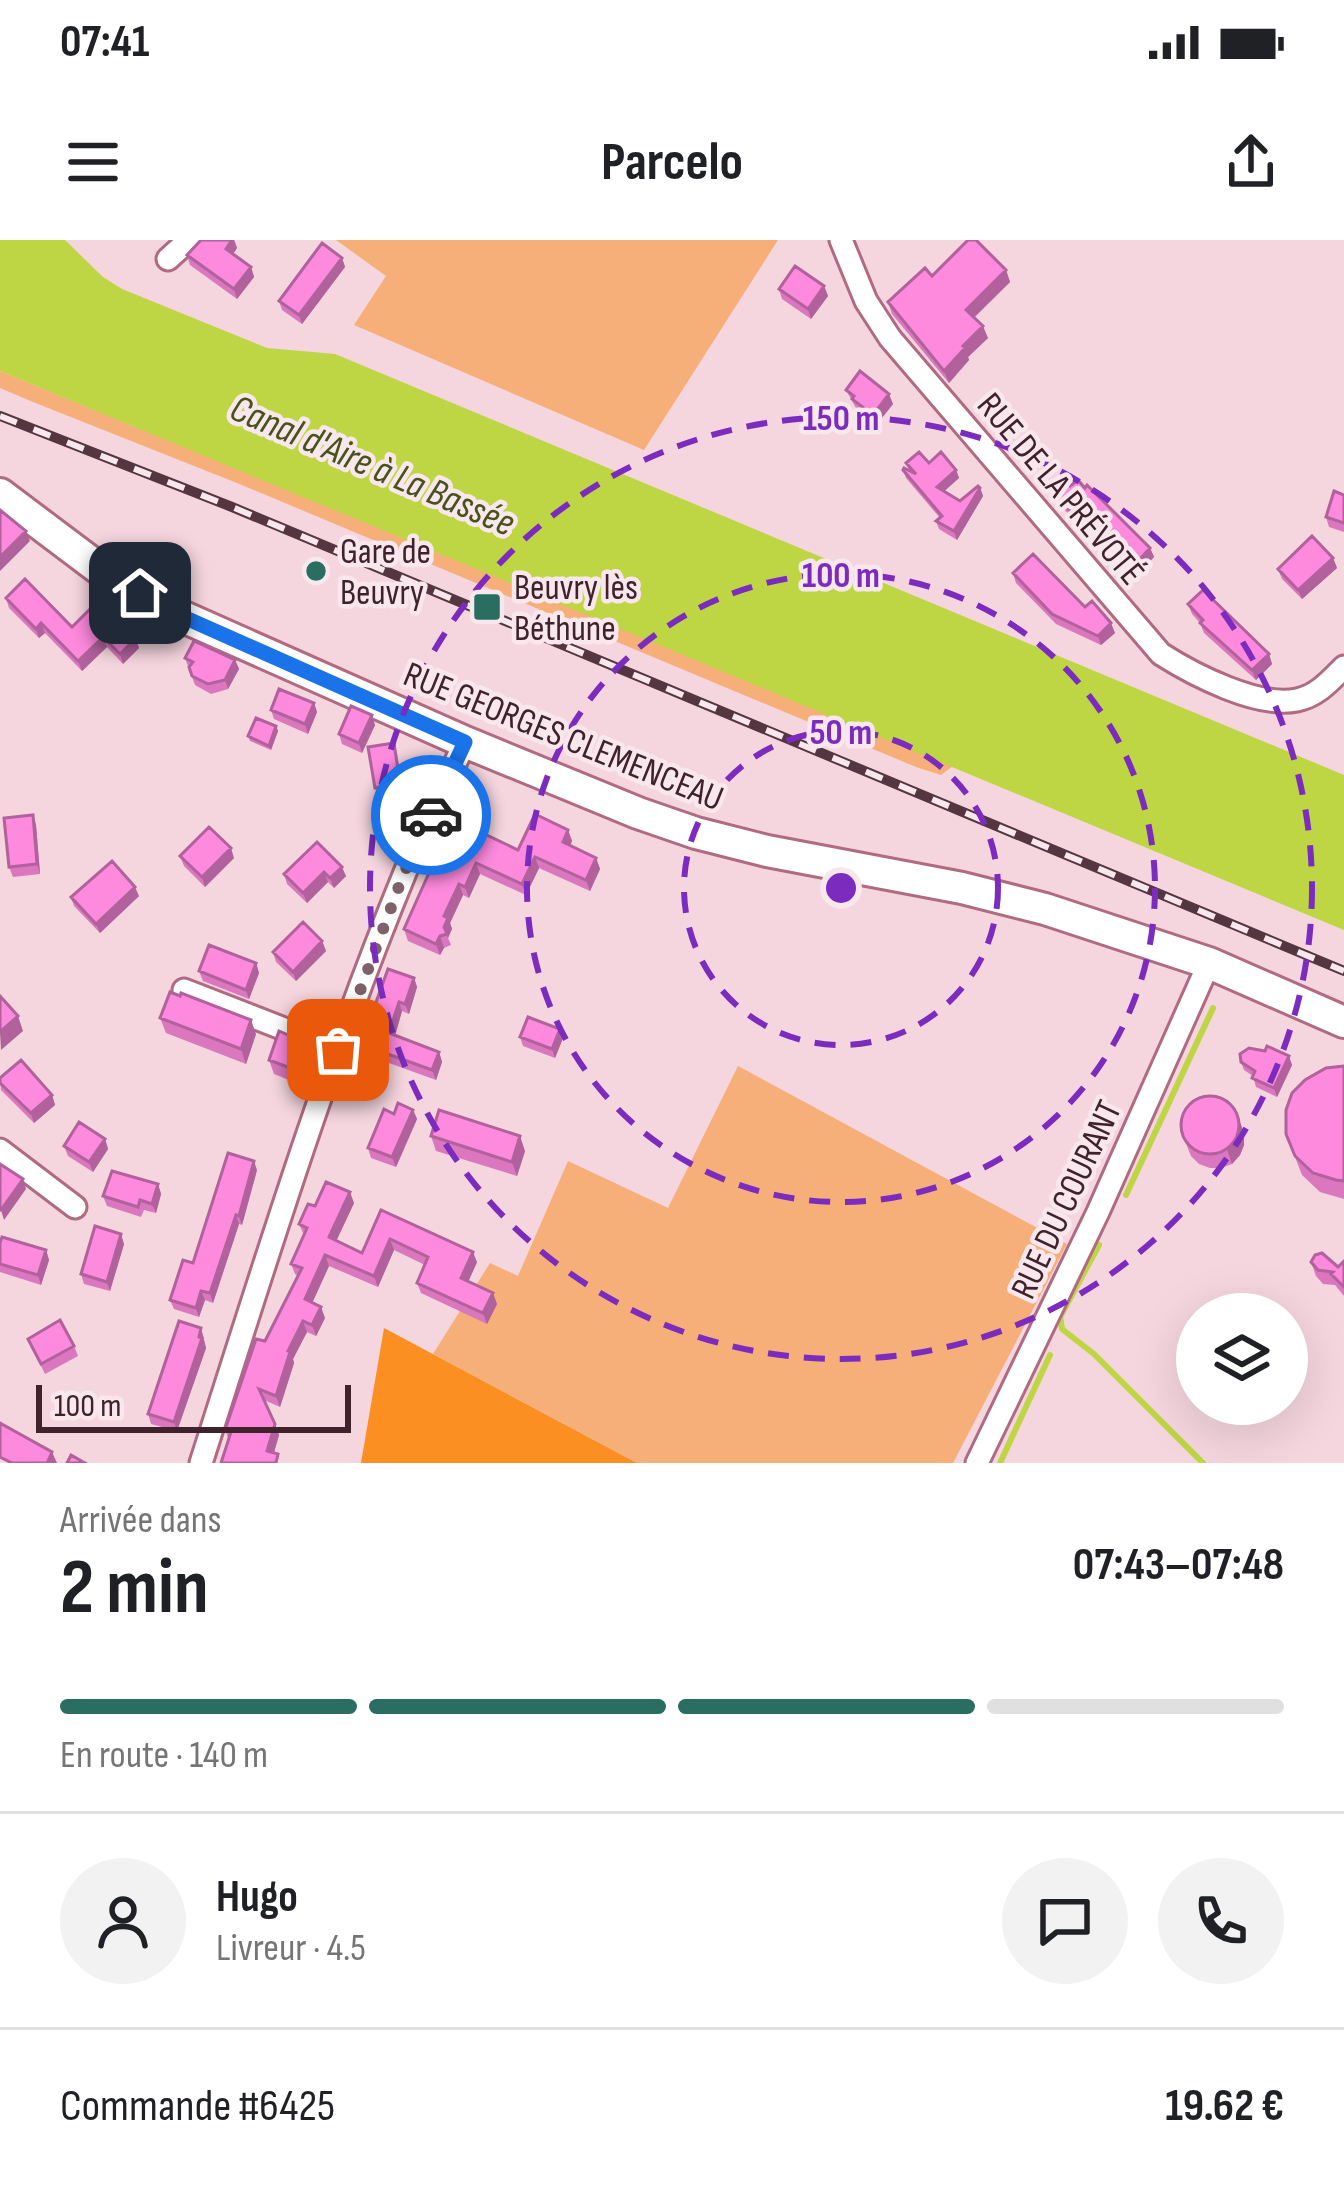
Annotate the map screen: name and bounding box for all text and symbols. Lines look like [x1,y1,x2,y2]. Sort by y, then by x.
text: 07:41 [60,15,149,70]
icon: menu [60,129,126,195]
icon: share [1218,129,1284,195]
text: Parcelo [601,130,743,195]
water label: Canal d'Aire à La Bassée [223,385,521,547]
street label: RUE DE LA PRÉVOTÉ [967,385,1153,594]
text: 150 m [803,398,879,441]
place label: Gare de Beuvry [340,531,431,615]
pin [89,542,191,644]
text: 100 m [802,555,880,598]
marker: Gare de Beuvry [303,558,329,584]
icon: home [107,560,173,626]
place label: Beuvry lès Béthune [514,567,638,651]
marker: Beuvry lès Béthune [471,591,503,623]
street label: RUE GEORGES CLEMENCEAU [397,654,729,821]
text: 50 m [810,712,872,755]
courier [371,755,491,875]
icon: car [398,782,464,848]
centre of rings [820,867,862,909]
pin [287,999,389,1101]
icon: bag [305,1017,371,1083]
street label: RUE DU COURANT [1003,1094,1132,1306]
map controls [1176,1293,1308,1425]
button: layers [1176,1293,1308,1425]
scale bar [36,1379,351,1432]
text: 100 m [54,1386,121,1426]
text: Arrivée dans [60,1497,221,1544]
text: 07:43–07:48 [1073,1538,1284,1593]
text: 2 min [60,1542,209,1635]
text: En route · 140 m [60,1732,268,1779]
button: person [60,1858,186,1984]
button: chat [1002,1858,1128,1984]
button: phone [1158,1858,1284,1984]
text: Hugo [216,1870,298,1925]
text: Livreur · 4.5 [216,1925,366,1972]
text: Commande #6425 [60,2079,335,2134]
text: 19.62 € [1165,2079,1284,2134]

